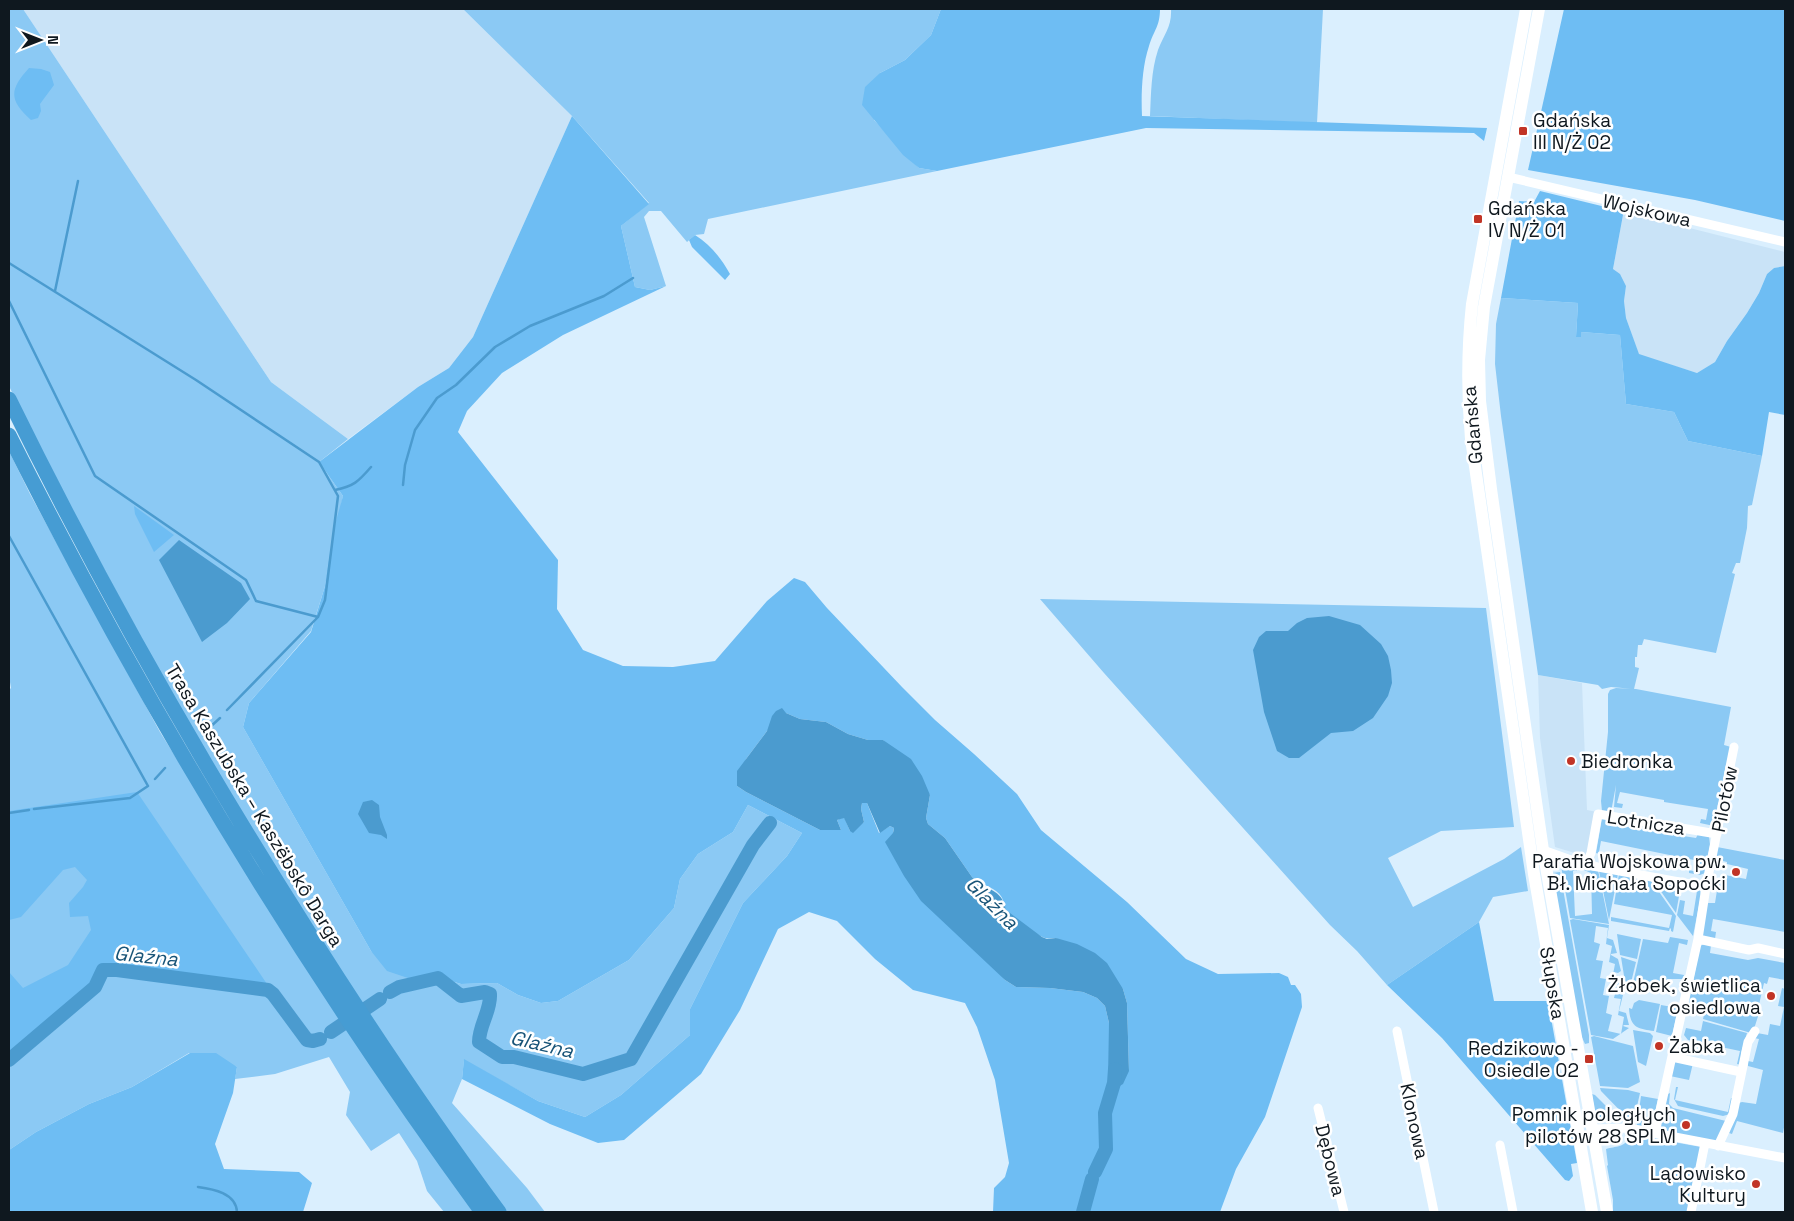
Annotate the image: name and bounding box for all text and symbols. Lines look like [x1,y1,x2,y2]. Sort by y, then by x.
north arrow [15,15,65,65]
text: N [44,35,62,45]
place label: Gdańska III N/Ż 02 [1533,108,1611,155]
marker: Gdańska III N/Ż 02 [1517,125,1529,137]
street label: Wojskowa [1600,188,1694,233]
place label: Gdańska IV N/Ż 01 [1488,196,1566,243]
marker: Gdańska IV N/Ż 01 [1472,213,1484,225]
street label: Gdańska [1457,385,1488,465]
street label: Trasa Kaszubska – Kaszëbskô Darga [160,659,349,951]
place label: Biedronka [1581,749,1673,774]
marker: Biedronka [1565,755,1577,767]
street label: Pilotów [1706,764,1743,835]
street label: Lotnicza [1605,804,1687,841]
place label: Parafia Wojskowa pw. Bł. Michała Sopoćki [1532,849,1726,896]
marker: Parafia Wojskowa pw. Bł. Michała Sopoćki [1730,866,1742,878]
water label: Glaźna [960,871,1024,935]
water label: Glaźna [113,940,180,972]
street label: Słupska [1534,945,1571,1022]
place label: Żłobek, świetlica osiedlowa [1608,973,1761,1020]
marker: Żłobek, świetlica osiedlowa [1765,990,1777,1002]
water label: Glaźna [508,1024,576,1064]
place label: Żabka [1669,1034,1724,1059]
place label: Redzikowo - Osiedle 02 [1468,1036,1579,1083]
marker: Żabka [1653,1040,1665,1052]
marker: Redzikowo - Osiedle 02 [1583,1053,1595,1065]
street label: Klonowa [1394,1081,1435,1162]
place label: Pomnik poległych pilotów 28 SPLM [1512,1102,1676,1149]
marker: Pomnik poległych pilotów 28 SPLM [1680,1119,1692,1131]
street label: Dębowa [1309,1121,1352,1199]
place label: Lądowisko Kultury [1650,1161,1746,1208]
marker: Lądowisko Kultury [1750,1178,1762,1190]

